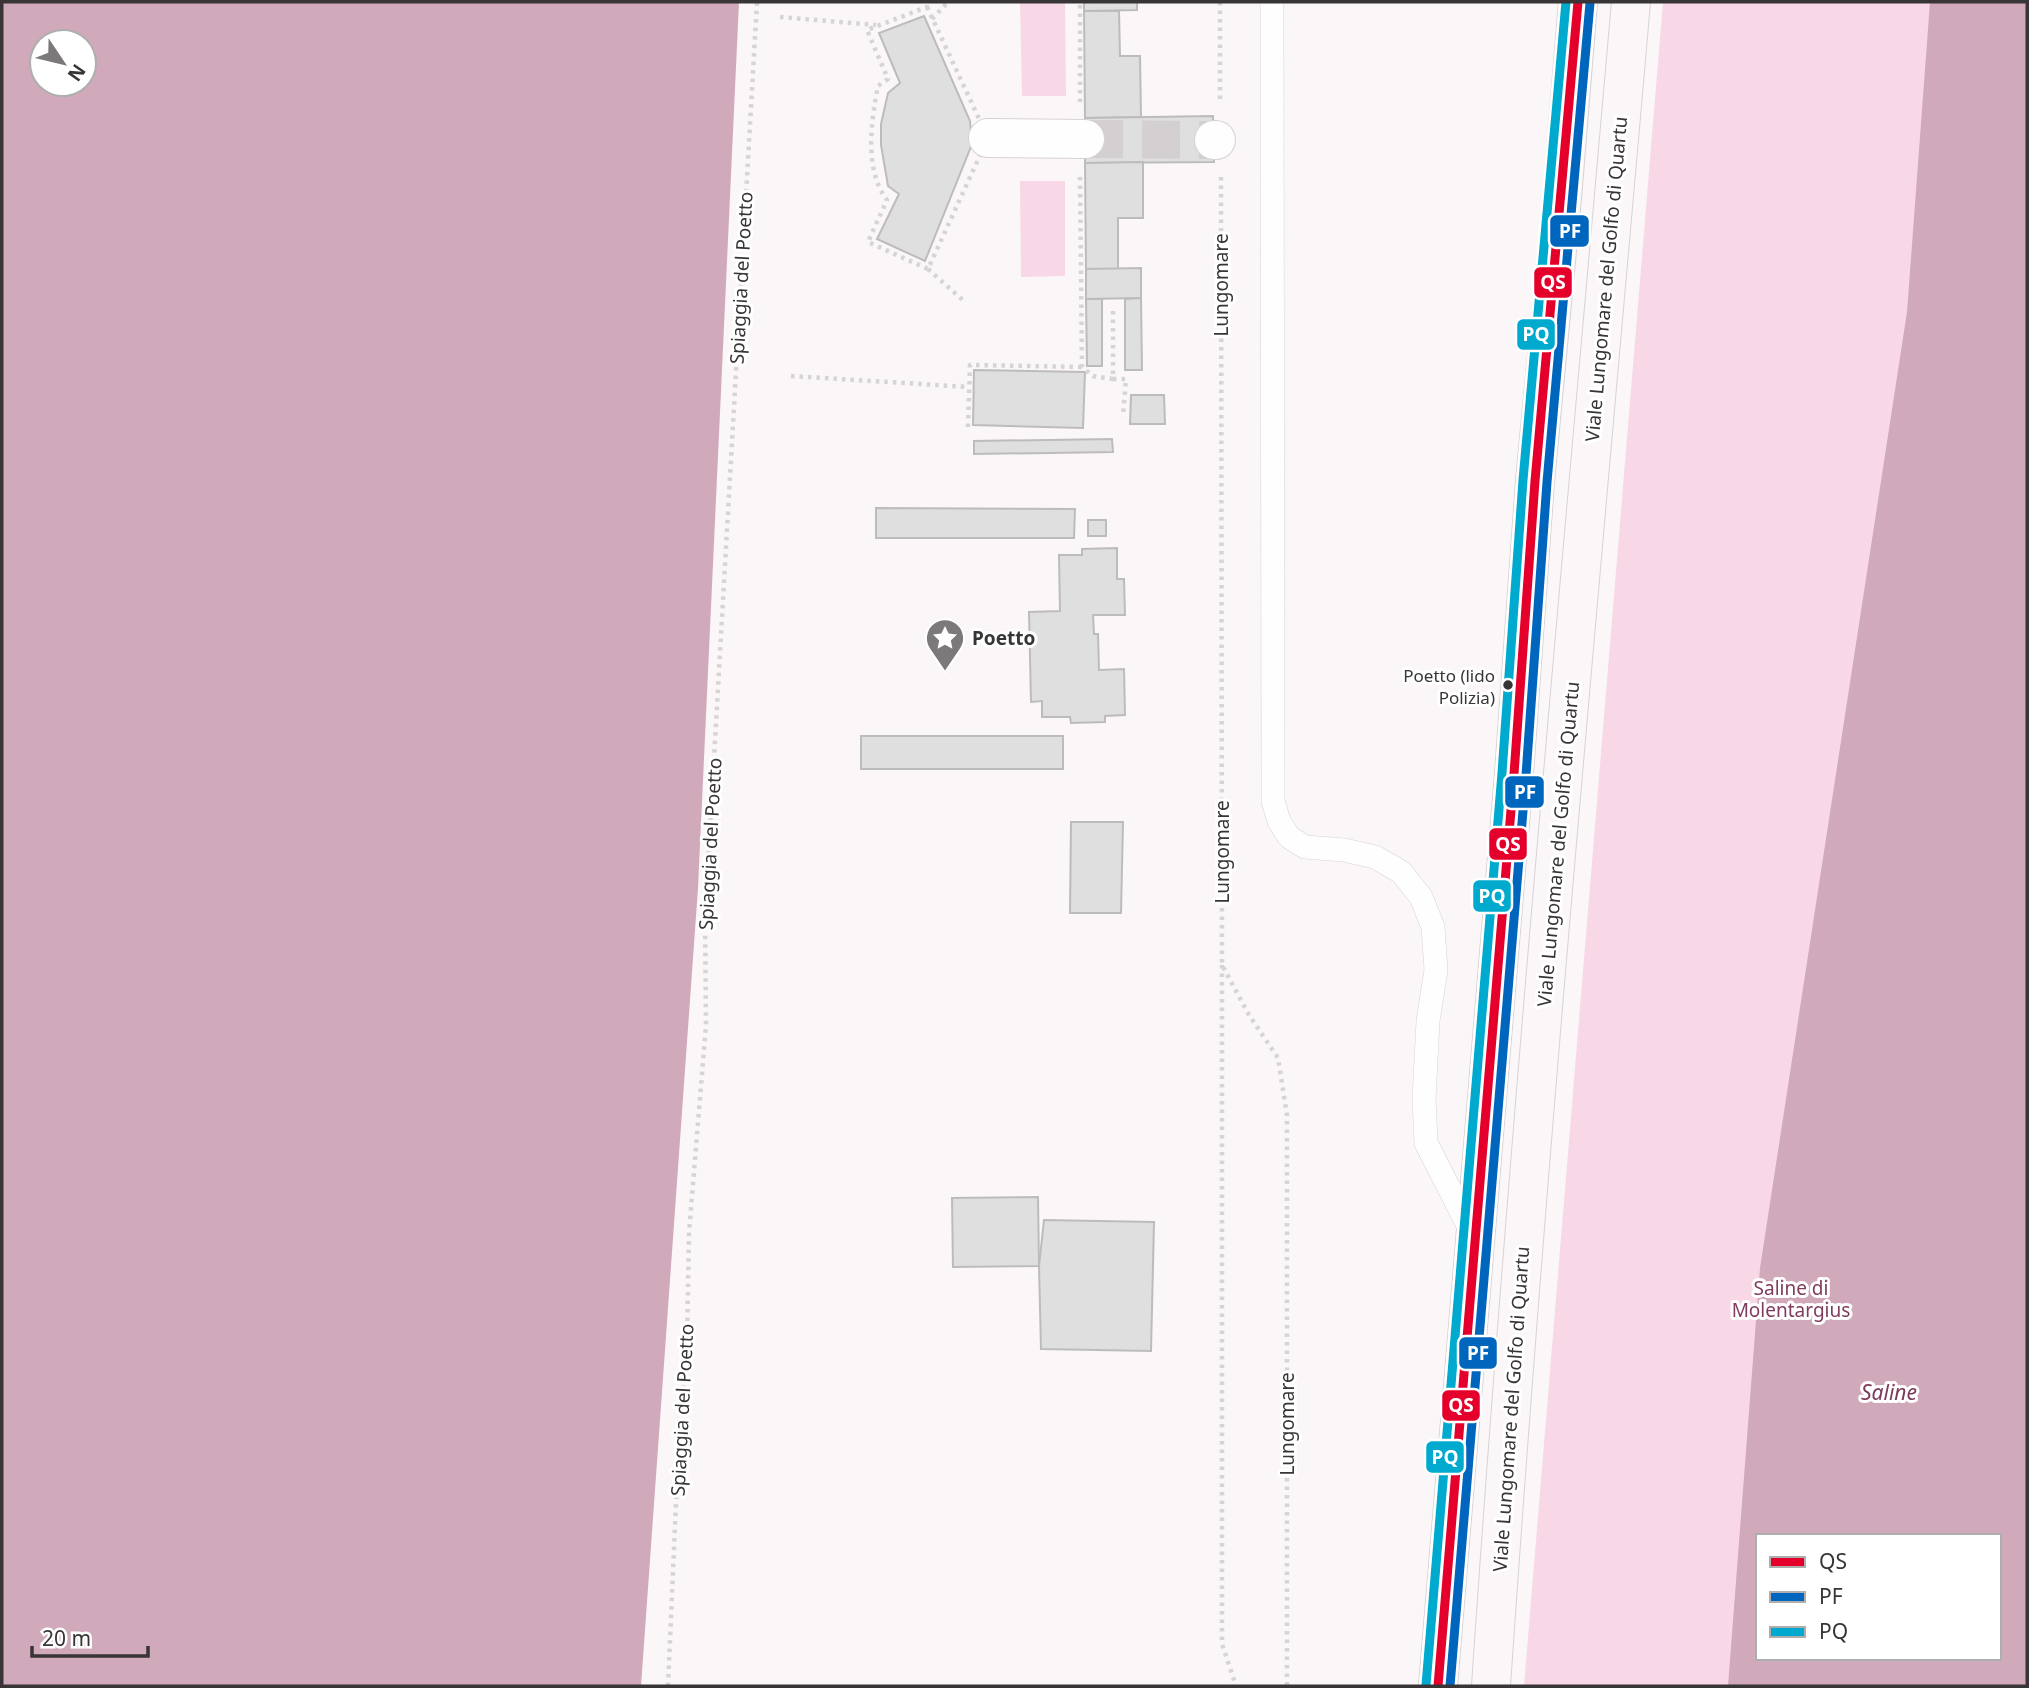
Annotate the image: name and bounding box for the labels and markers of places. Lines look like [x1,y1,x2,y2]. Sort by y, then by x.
place icon: Poetto [924,617,966,672]
place label: Poetto [972,625,1035,651]
place label: Poetto (lido Polizia) [1403,664,1495,709]
marker: Poetto (lido Polizia) [1501,678,1515,692]

